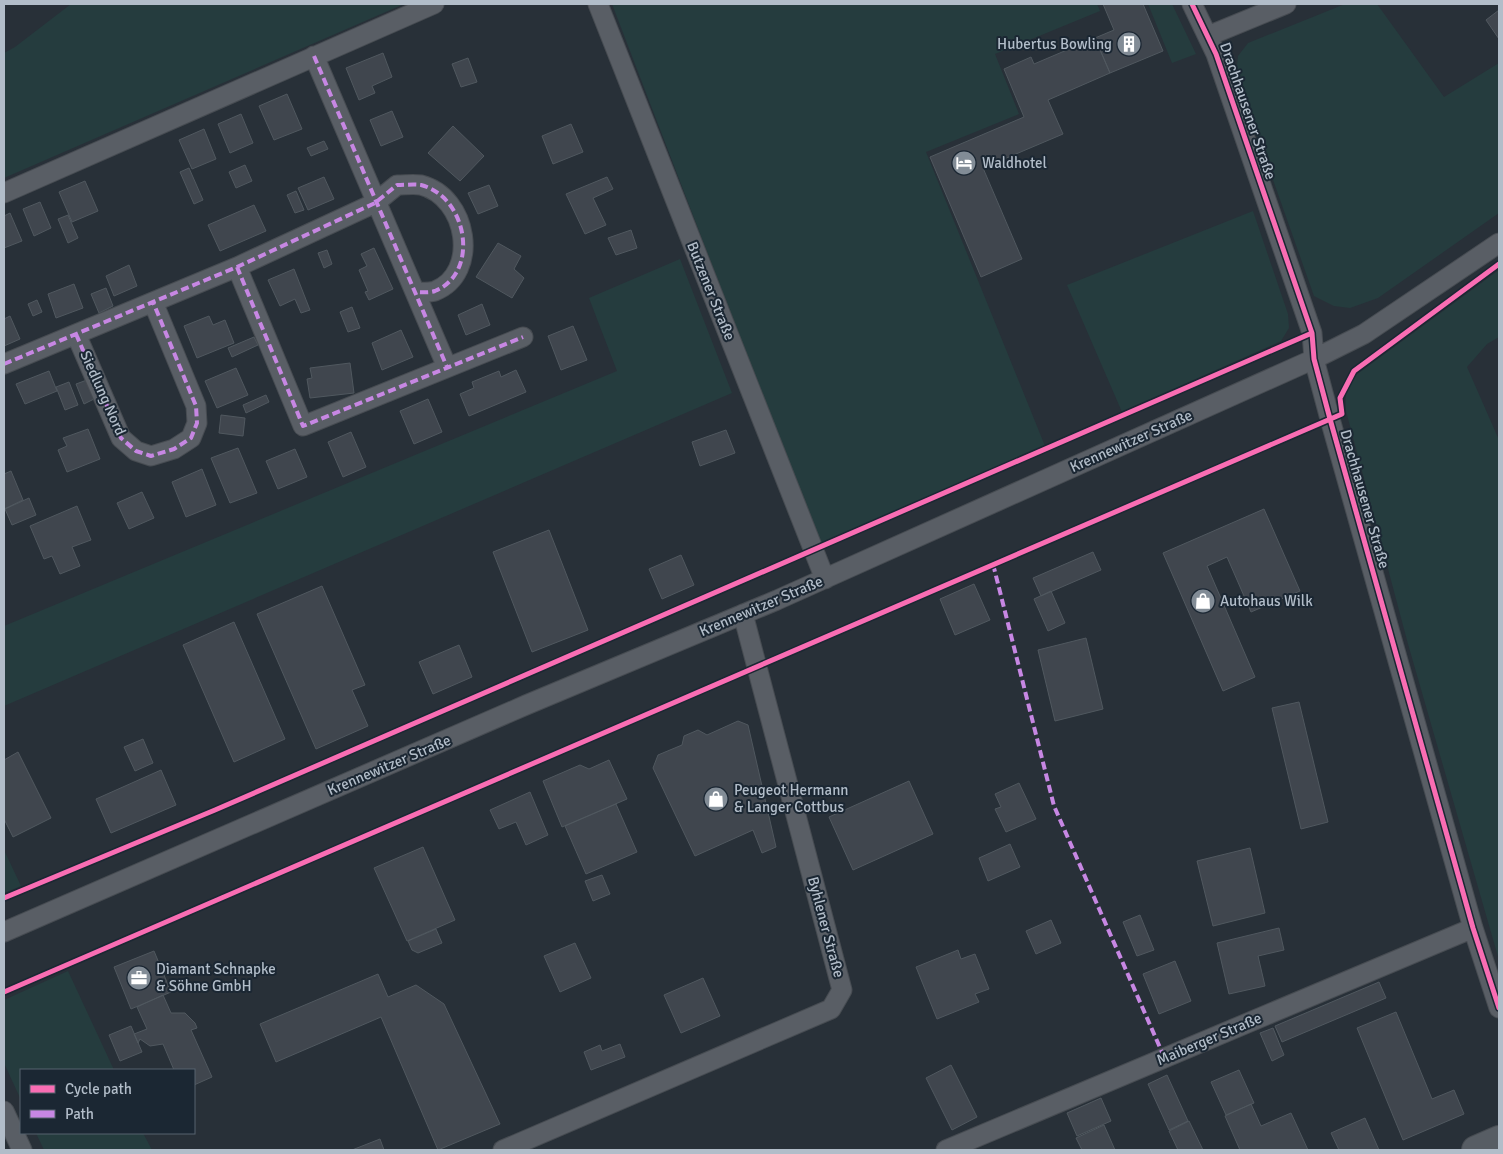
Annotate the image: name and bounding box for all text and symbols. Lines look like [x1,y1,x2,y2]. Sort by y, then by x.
building icon: Hubertus Bowling [1116,31,1142,57]
place label: Hubertus Bowling [997,35,1112,53]
street label: Drachhausener Straße [1216,40,1280,182]
hotel icon: Waldhotel [951,150,977,176]
place label: Waldhotel [982,154,1047,172]
street label: Butzener Straße [683,239,739,343]
street label: Siedlung Nord [76,348,130,438]
street label: Krennewitzer Straße [1067,406,1195,476]
street label: Drachhausener Straße [1337,427,1393,571]
street label: Krennewitzer Straße [697,572,825,640]
shop icon: Autohaus Wilk [1190,588,1216,614]
place label: Autohaus Wilk [1220,592,1313,610]
street label: Krennewitzer Straße [325,731,453,799]
place label: Peugeot Hermann & Langer Cottbus [734,781,849,816]
shop icon: Peugeot Hermann & Langer Cottbus [703,786,729,812]
street label: Byhlener Straße [804,875,848,979]
place label: Diamant Schnapke & Söhne GmbH [156,960,276,995]
office icon: Diamant Schnapke & Söhne GmbH [126,965,152,991]
street label: Maiberger Straße [1154,1009,1264,1069]
legend [20,1069,195,1134]
text: Cycle path [65,1080,132,1098]
text: Path [65,1105,94,1123]

